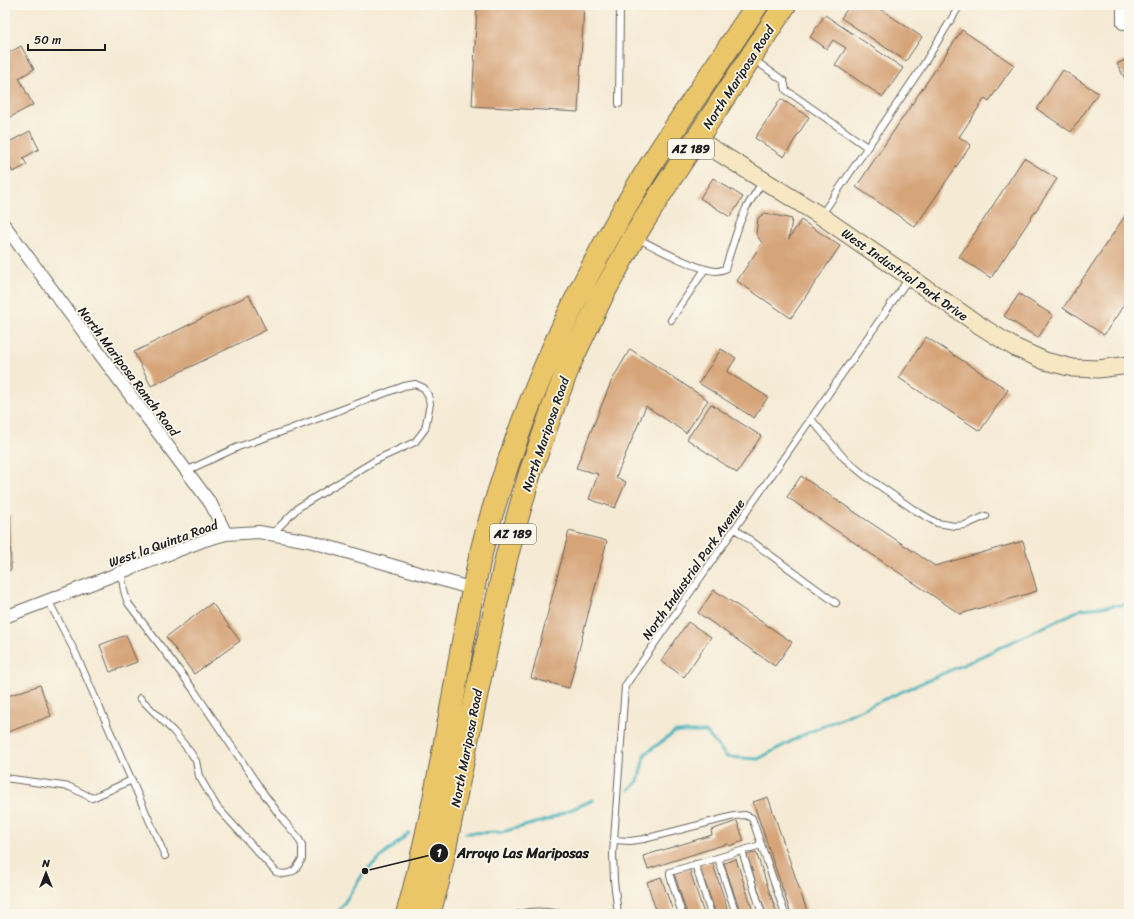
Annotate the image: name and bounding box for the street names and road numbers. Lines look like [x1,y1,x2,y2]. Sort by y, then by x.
street label: North Mariposa Road [696,20,781,134]
road number: AZ 189 [668,139,714,159]
street label: West Industrial Park Drive [836,222,973,327]
street label: North Mariposa Ranch Road [72,301,186,442]
street label: North Mariposa Road [515,373,576,495]
street label: North Industrial Park Avenue [636,494,751,645]
street label: West la Quinta Road [105,513,222,574]
road number: AZ 189 [490,524,536,544]
street label: North Mariposa Road [444,686,489,809]

